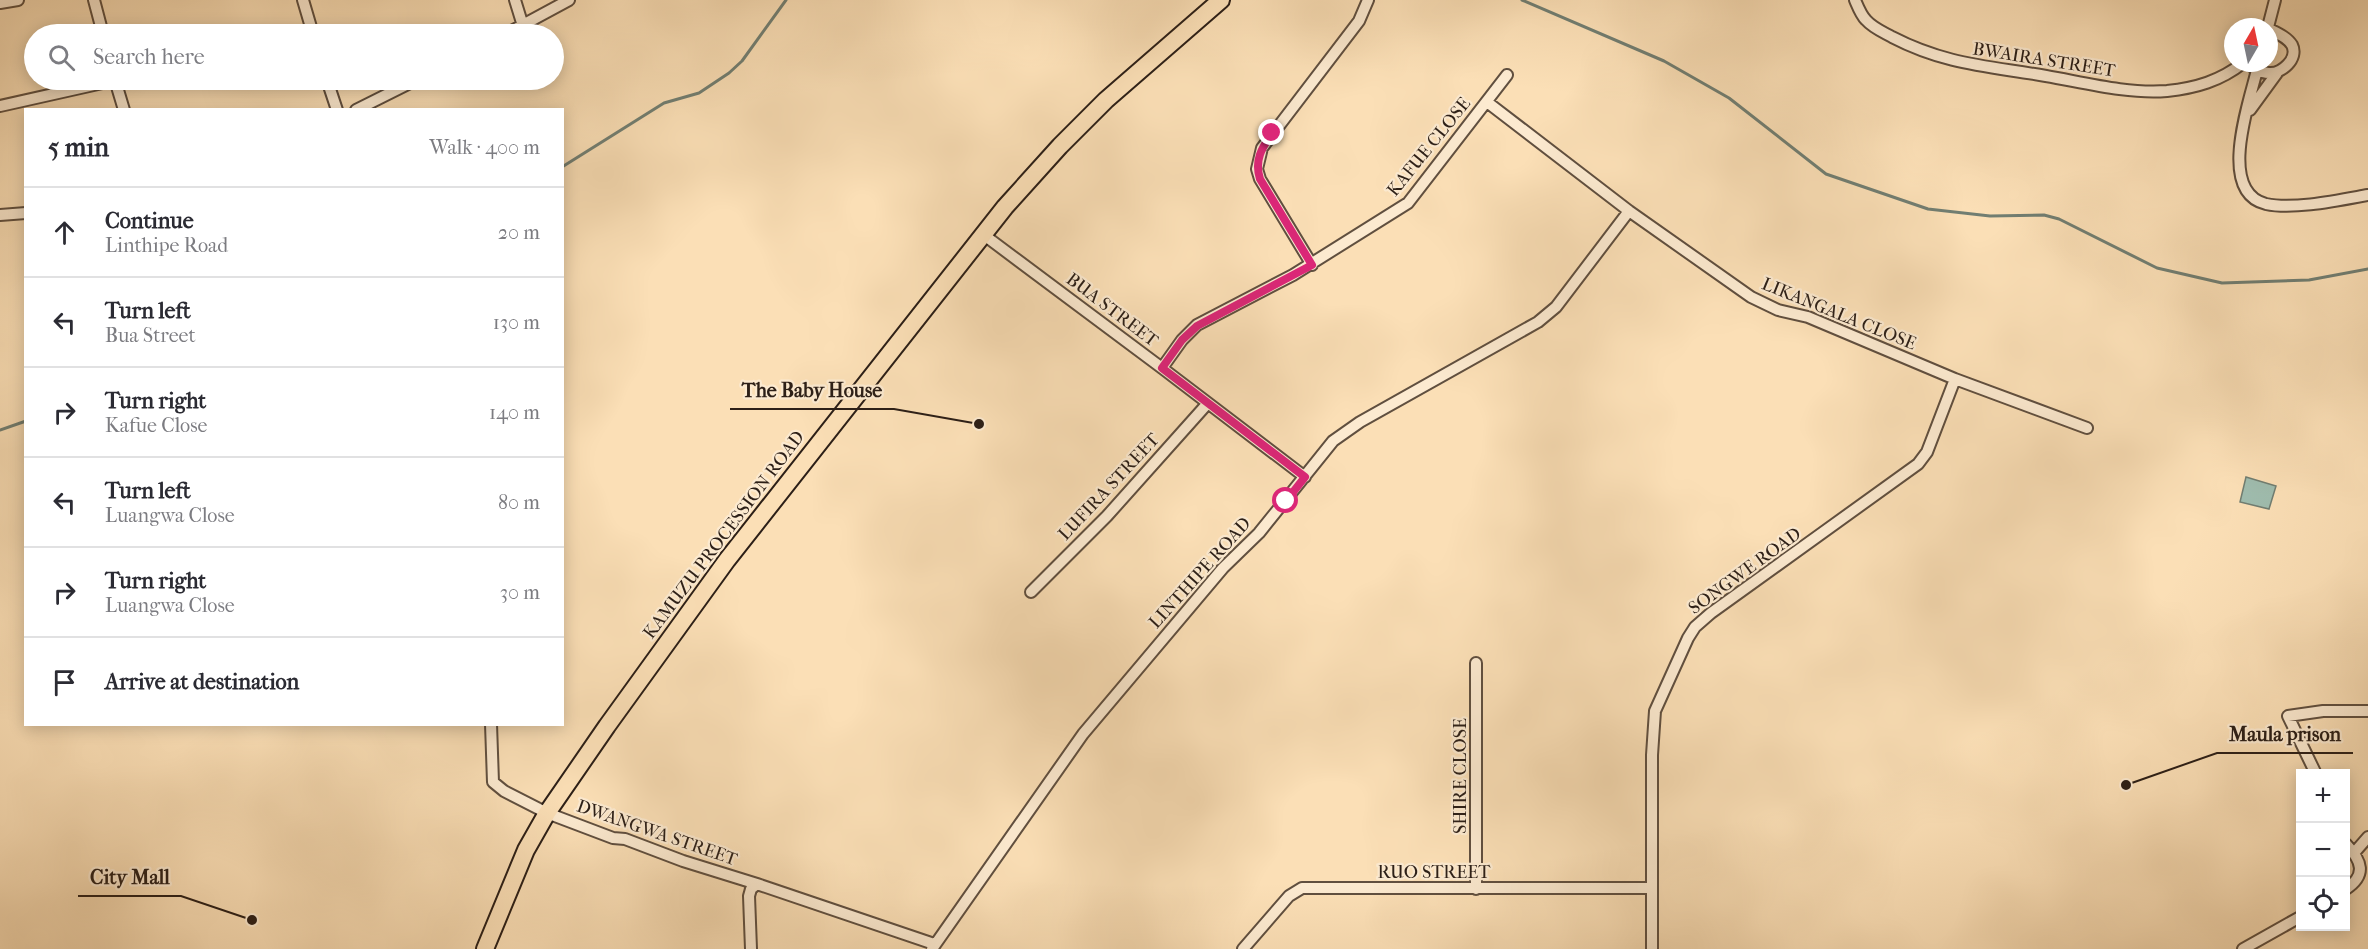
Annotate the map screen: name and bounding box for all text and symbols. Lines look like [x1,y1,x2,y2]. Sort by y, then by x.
north arrow [2224,18,2278,72]
search box [24,24,564,90]
street label: BWAIRA STREET [1971,38,2118,82]
icon: search [45,41,78,74]
text: Search here [93,44,205,70]
street label: KAFUE CLOSE [1383,93,1475,201]
route end [1258,119,1284,145]
text: 5 min [48,132,109,163]
text: Walk · 400 m [429,136,540,159]
text: Continue [105,208,194,234]
icon: ahead [48,216,81,249]
text: 20 m [498,221,540,244]
text: Linthipe Road [105,234,228,257]
street label: BUA STREET [1062,269,1163,352]
street label: LIKANGALA CLOSE [1759,273,1919,355]
text: Turn left [105,298,191,324]
icon: left [48,306,81,339]
text: 130 m [493,311,540,334]
text: Bua Street [105,324,196,347]
callout: The Baby House [730,371,894,409]
text: The Baby House [741,379,882,402]
text: Turn right [105,388,206,414]
icon: right [48,396,81,429]
text: 140 m [489,401,540,424]
text: Kafue Close [105,414,207,437]
street label: KAMUZU PROCESSION ROAD [639,427,809,643]
street label: LUFIRA STREET [1054,429,1164,545]
text: Turn left [105,478,191,504]
icon: left [48,486,81,519]
route start [1272,487,1298,513]
text: 80 m [498,491,540,514]
text: Luangwa Close [105,504,235,527]
street label: LINTHIPE ROAD [1145,513,1255,633]
street label: SONGWE ROAD [1685,523,1805,619]
text: Turn right [105,568,206,594]
icon: right [48,576,81,609]
text: 30 m [500,581,540,604]
text: Luangwa Close [105,594,235,617]
icon: arrive [48,666,81,699]
text: Arrive at destination [105,669,299,695]
callout: Maula prison [2217,715,2353,753]
street label: SHIRE CLOSE [1450,718,1471,834]
text: Maula prison [2228,723,2341,746]
map controls [2296,769,2350,931]
button: + [2296,769,2350,823]
street label: DWANGWA STREET [574,796,741,871]
button: − [2296,823,2350,877]
callout: City Mall [78,858,181,896]
street label: RUO STREET [1378,862,1491,883]
text: City Mall [90,866,170,889]
button: locate [2296,877,2350,931]

